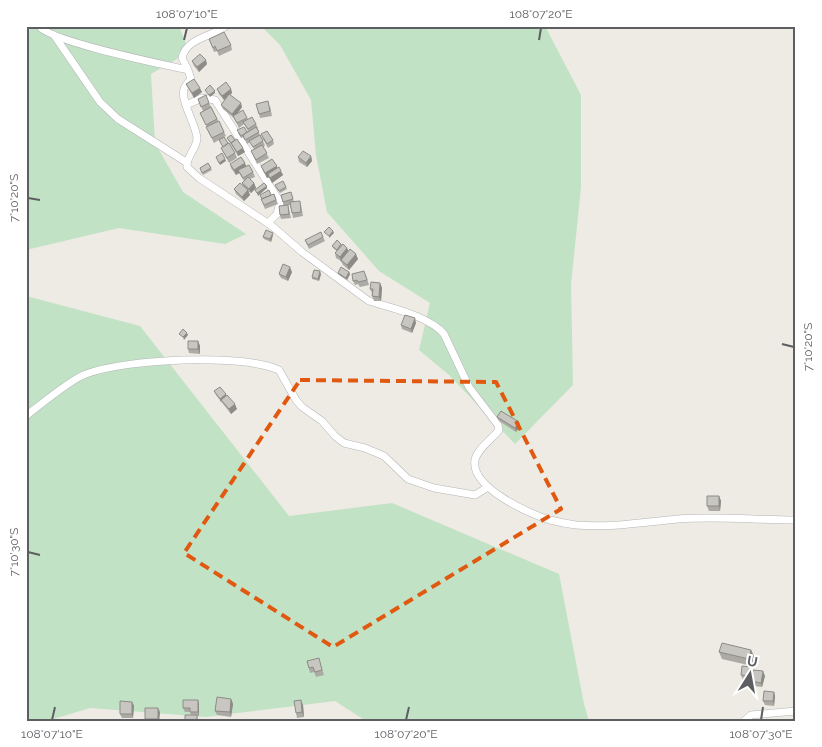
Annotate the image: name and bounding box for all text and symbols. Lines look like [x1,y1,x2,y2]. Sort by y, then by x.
text: 108°07'10"E [156,7,218,21]
text: 108°07'20"E [510,7,572,21]
text: 7°10'20"S [7,174,21,222]
text: 7°10'20"S [801,323,815,371]
text: 7°10'30"S [7,528,21,576]
north arrow [724,650,774,700]
text: U [746,652,759,670]
text: 108°07'10"E [21,727,83,741]
text: 108°07'20"E [375,727,437,741]
text: 108°07'30"E [729,727,793,741]

